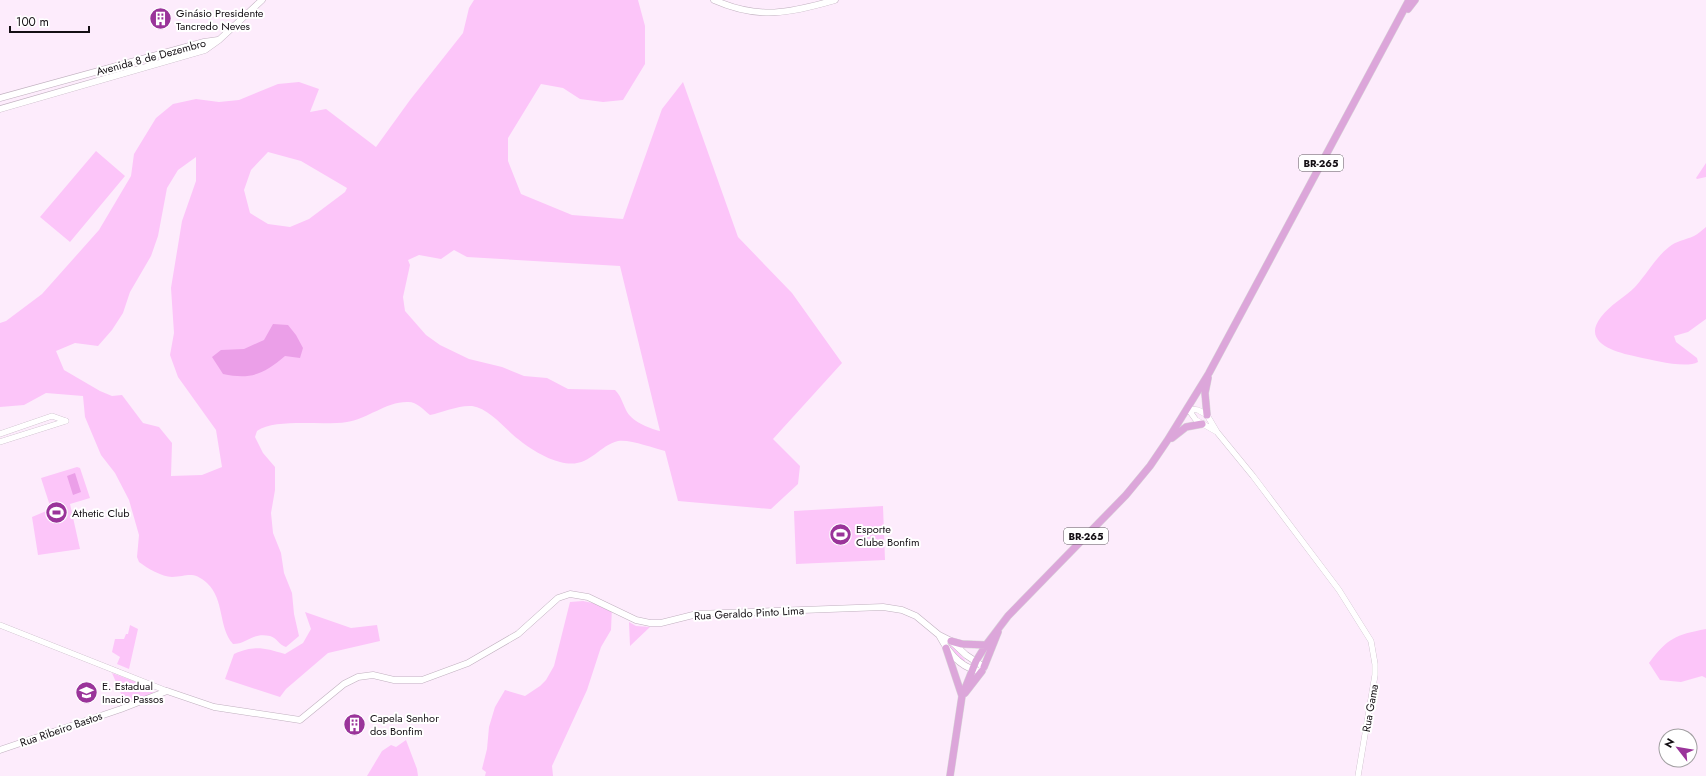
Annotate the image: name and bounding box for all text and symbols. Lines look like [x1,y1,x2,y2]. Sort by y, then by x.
place label: Ginásio Presidente Tancredo Neves [176,5,264,34]
building icon: Ginásio Presidente Tancredo Neves [147,6,173,32]
scale bar [10,8,89,34]
text: 100 m [16,13,49,31]
street label: Avenida 8 de Dezembro [94,35,208,79]
road number: BR-265 [1299,155,1343,171]
sports icon: Athetic Club [44,500,70,526]
place label: Athetic Club [72,505,130,521]
place label: Esporte Clube Bonfim [856,521,920,550]
sports icon: Esporte Clube Bonfim [827,522,853,548]
road number: BR-265 [1064,528,1108,544]
street label: Rua Geraldo Pinto Lima [694,602,804,624]
place label: E. Estadual Inacio Passos [102,678,164,707]
school or university icon: E. Estadual Inacio Passos [73,679,99,705]
street label: Rua Gama [1358,683,1382,733]
street label: Rua Ribeiro Bastos [18,707,105,751]
place label: Capela Senhor dos Bonfim [370,710,439,739]
building icon: Capela Senhor dos Bonfim [341,711,367,737]
north arrow [1658,728,1698,768]
text: N [1660,735,1679,751]

